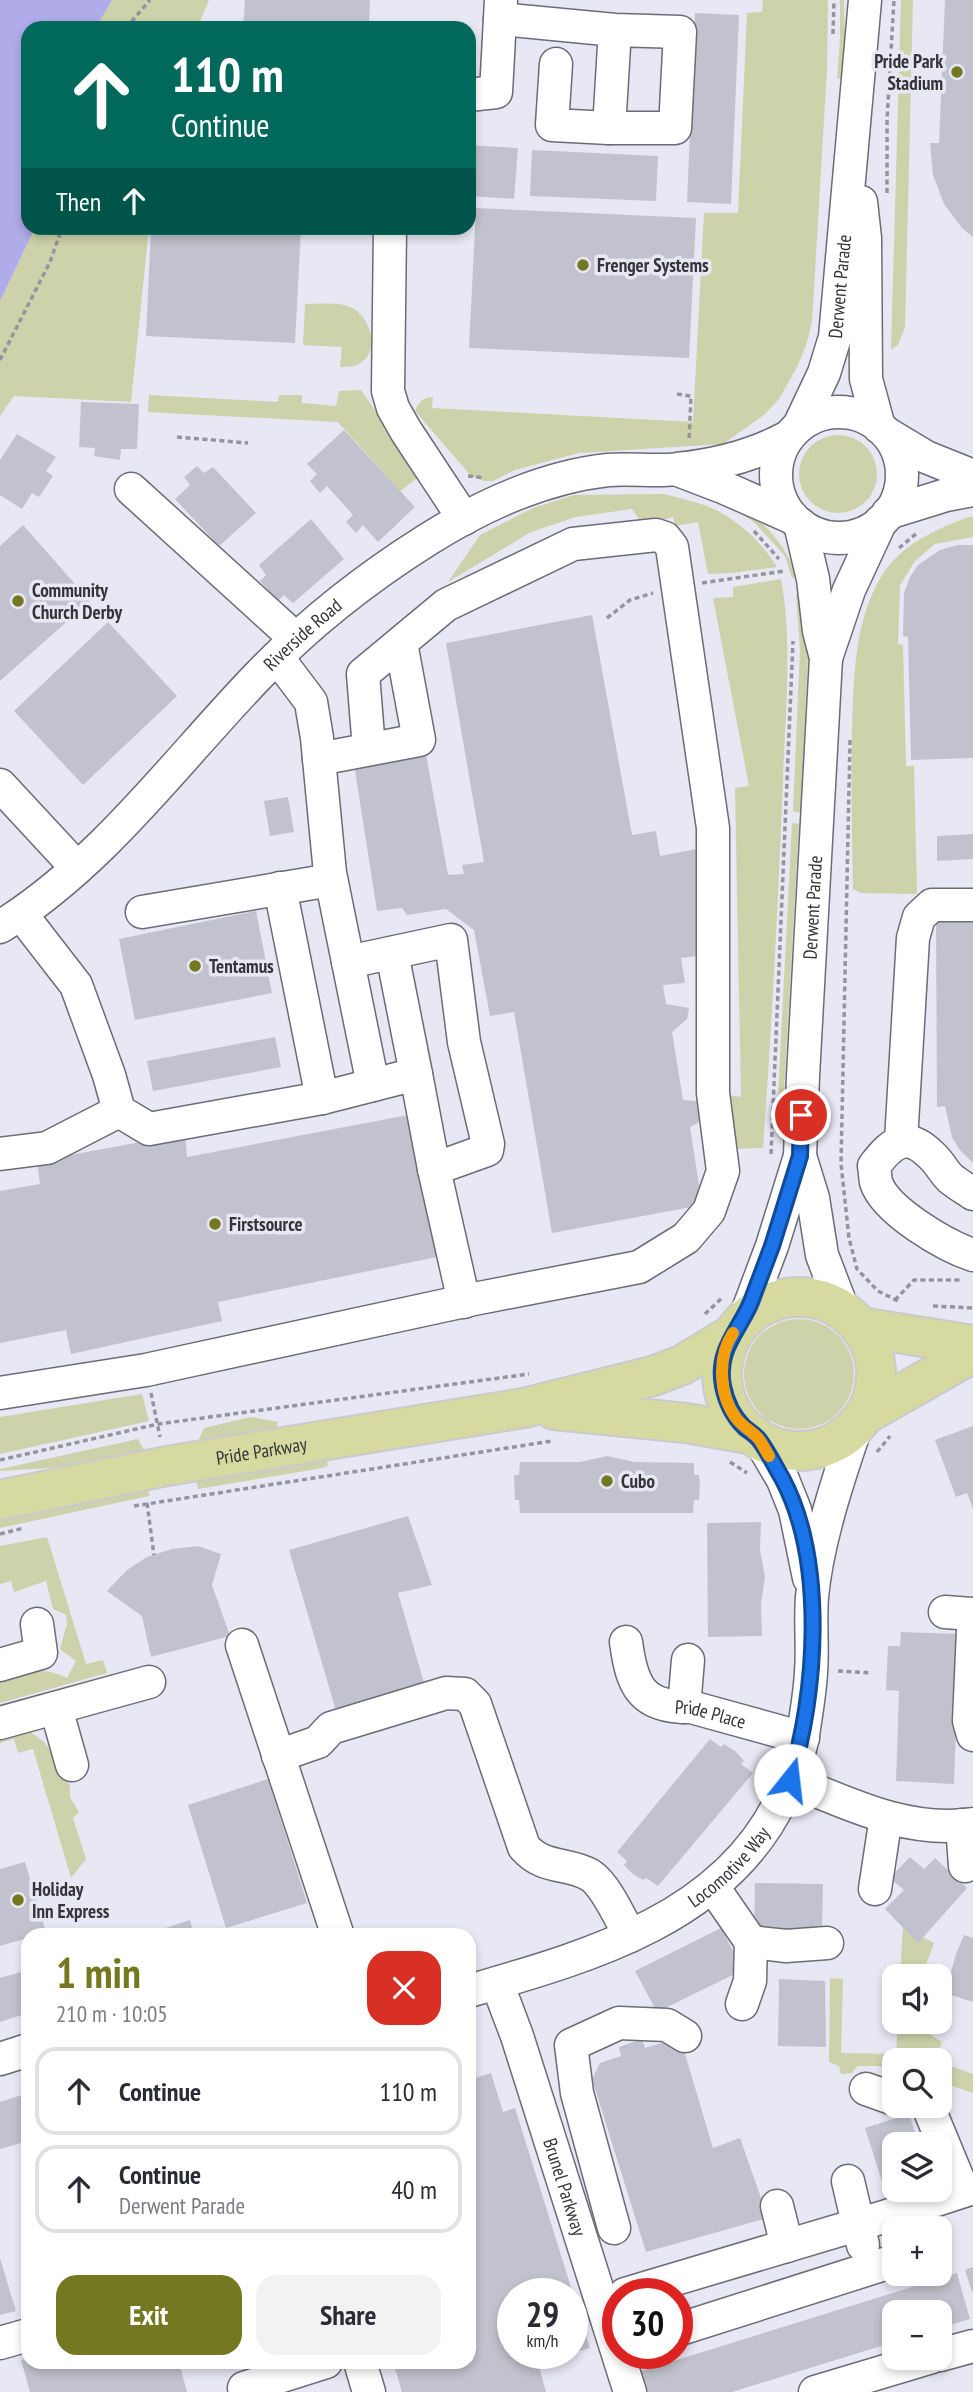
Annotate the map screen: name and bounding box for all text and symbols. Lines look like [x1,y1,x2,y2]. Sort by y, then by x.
text: 110 m [171,42,284,106]
icon: ahead [56,49,147,140]
place label: Pride Park Stadium [874,49,943,95]
marker: Pride Park Stadium [949,64,965,80]
text: Continue [171,104,270,146]
icon: ahead [115,182,153,220]
text: Then [56,185,101,218]
street label: Derwent Parade [823,233,856,339]
place label: Frenger Systems [597,253,709,277]
marker: Frenger Systems [575,257,591,273]
place label: Community Church Derby [32,578,122,624]
marker: Community Church Derby [10,593,26,609]
street label: Riverside Road [258,593,346,676]
street label: Derwent Parade [797,855,827,960]
place label: Tentamus [209,954,274,978]
marker: Tentamus [187,958,203,974]
pin [771,1085,831,1145]
icon: arrive [782,1096,820,1134]
place label: Firstsource [229,1212,303,1236]
marker: Firstsource [207,1216,223,1232]
street label: Pride Parkway [214,1431,309,1470]
place label: Cubo [621,1469,655,1493]
marker: Cubo [599,1473,615,1489]
street label: Pride Place [674,1695,749,1734]
position arrow [753,1743,827,1817]
street label: Locomotive Way [683,1821,775,1912]
place label: Holiday Inn Express [32,1877,110,1923]
marker: Holiday Inn Express [10,1892,26,1908]
text: 1 min [56,1945,141,2000]
button: close [367,1951,441,2025]
map controls [882,1964,952,2370]
button: sound [882,1964,952,2034]
text: 210 m · 10:05 [56,1999,168,2028]
button: search [882,2048,952,2118]
icon: ahead [60,2072,98,2110]
text: Continue [119,2075,201,2108]
text: 110 m [379,2075,437,2108]
button: layers [882,2132,952,2202]
street label: Brunel Parkway [538,2135,592,2240]
text: Continue [119,2158,201,2191]
icon: ahead [60,2170,98,2208]
text: 40 m [391,2173,437,2206]
text: Derwent Parade [119,2191,245,2220]
button: + [882,2216,952,2286]
button: Exit [56,2275,242,2355]
button: Share [256,2275,441,2355]
speed limit sign: 30 [602,2278,693,2369]
text: 29 [526,2291,559,2337]
button: − [882,2300,952,2370]
text: km/h [527,2329,558,2352]

